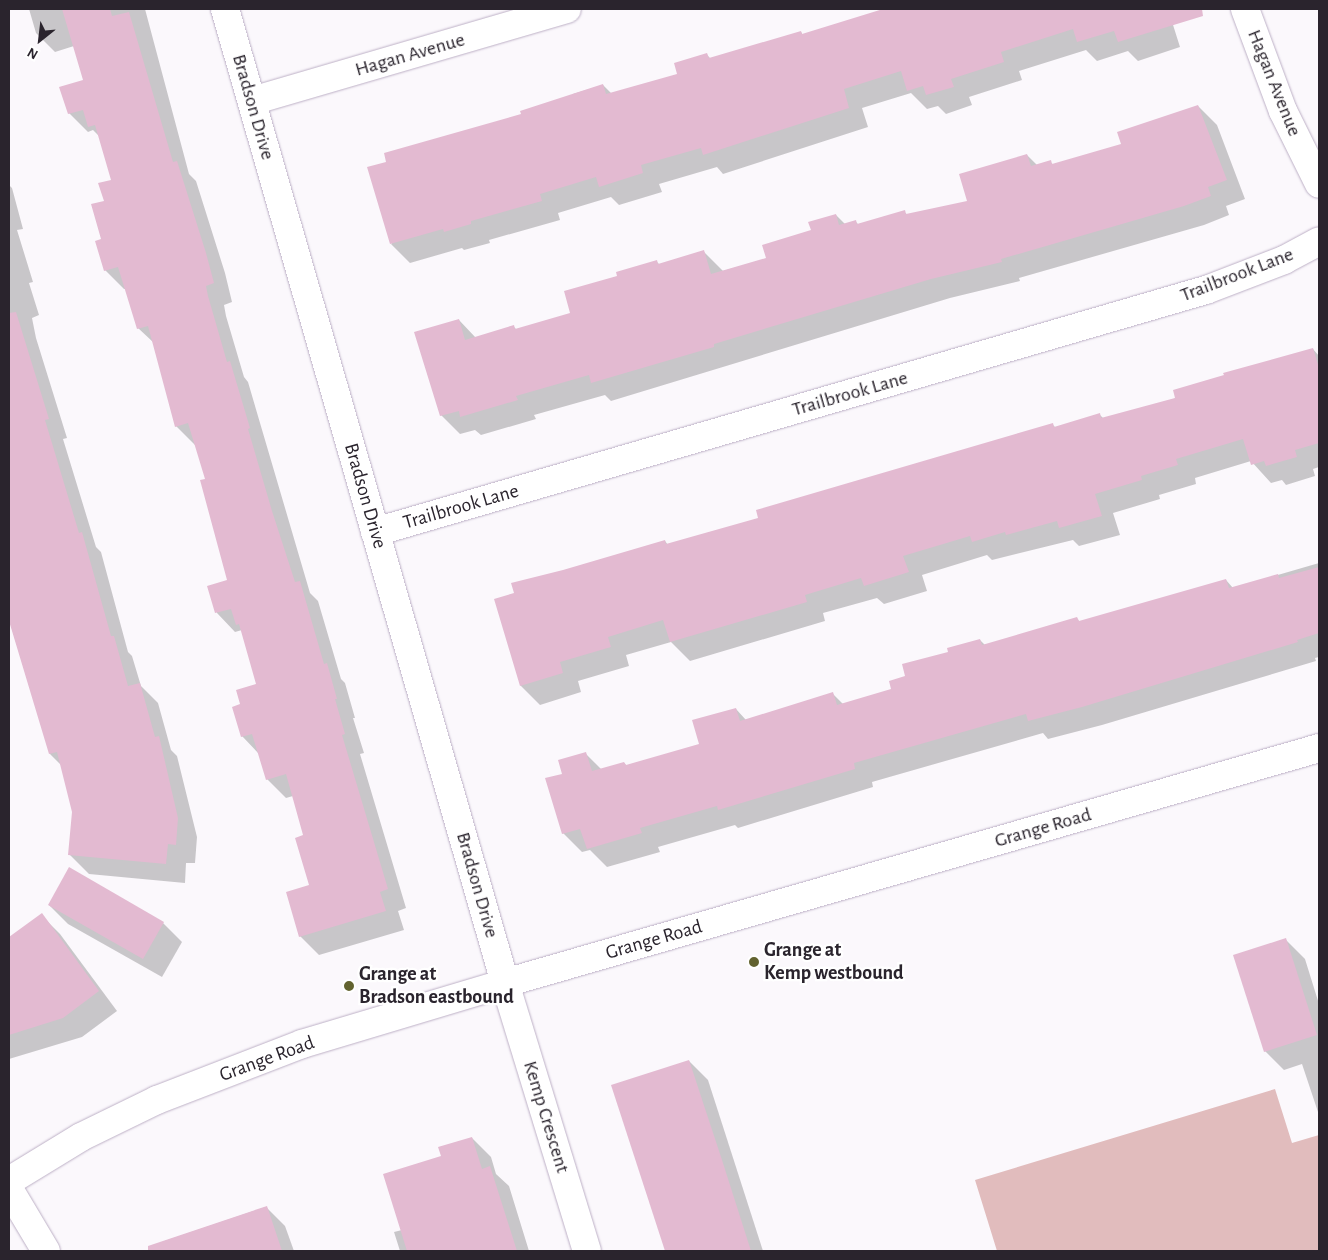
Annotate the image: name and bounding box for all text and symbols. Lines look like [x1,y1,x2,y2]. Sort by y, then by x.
north arrow [15,15,65,65]
street label: Hagan Avenue [1242,26,1306,140]
street label: Hagan Avenue [352,28,468,82]
text: N [25,45,40,62]
street label: Bradson Drive [226,51,280,163]
street label: Trailbrook Lane [1177,242,1297,308]
street label: Trailbrook Lane [789,366,911,422]
street label: Bradson Drive [338,440,392,552]
street label: Trailbrook Lane [400,479,522,535]
street label: Grange Road [992,803,1094,853]
street label: Bradson Drive [450,829,504,941]
street label: Grange Road [603,915,705,965]
place label: Grange at Kemp westbound [764,938,904,985]
marker: Grange at Kemp westbound [748,956,760,968]
place label: Grange at Bradson eastbound [359,962,514,1009]
marker: Grange at Bradson eastbound [343,980,355,992]
street label: Grange Road [216,1031,318,1087]
street label: Kemp Crescent [518,1058,574,1176]

